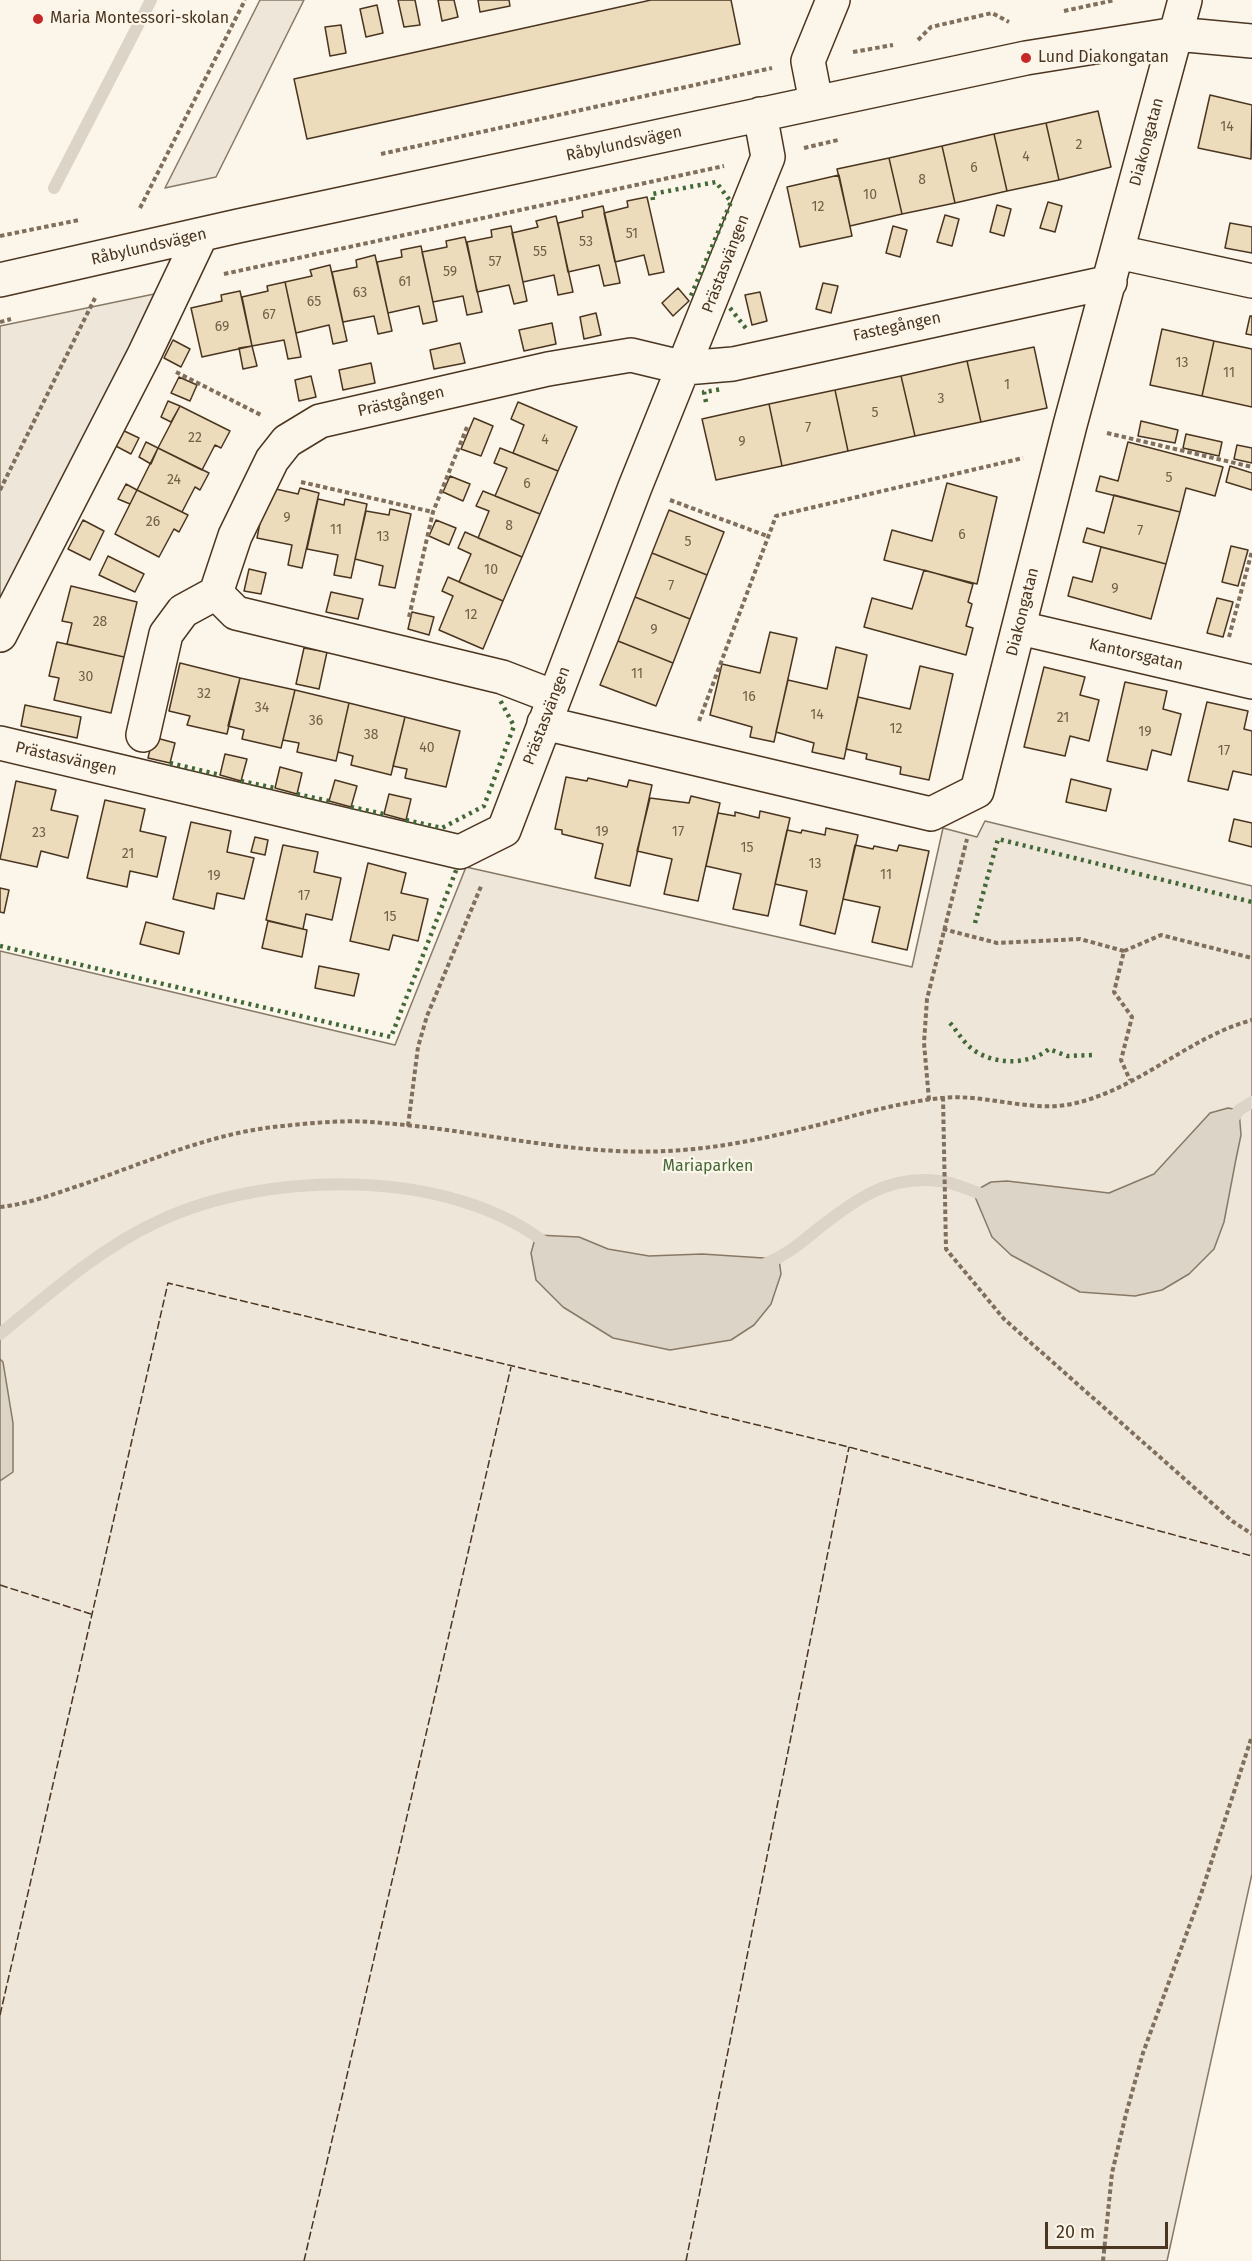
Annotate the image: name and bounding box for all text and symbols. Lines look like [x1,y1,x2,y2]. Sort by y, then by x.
place label: Maria Montessori-skolan [50,9,229,29]
marker: Maria Montessori-skolan [31,12,45,26]
place label: Lund Diakongatan [1038,48,1169,68]
marker: Lund Diakongatan [1019,51,1033,65]
street label: Diakongatan [1126,96,1168,188]
house number: 14 [1220,119,1234,135]
street label: Råbylundsvägen [564,122,684,166]
house number: 2 [1076,137,1082,153]
house number: 4 [1022,149,1030,165]
house number: 6 [970,160,978,176]
house number: 8 [918,172,926,188]
house number: 10 [863,187,877,203]
house number: 12 [812,199,824,215]
street label: Prästasvängen [698,212,754,316]
street label: Råbylundsvägen [89,224,209,270]
house number: 51 [626,226,638,242]
house number: 53 [579,234,593,250]
house number: 55 [533,244,547,260]
house number: 57 [489,254,501,270]
house number: 59 [443,264,457,280]
house number: 61 [399,274,411,290]
house number: 63 [353,285,367,301]
house number: 65 [307,294,321,310]
house number: 67 [262,307,276,323]
street label: Fastegången [851,308,943,346]
house number: 69 [215,319,229,335]
house number: 13 [1175,355,1189,371]
house number: 11 [1223,365,1235,381]
house number: 1 [1004,377,1010,393]
street label: Prästgången [356,383,446,421]
house number: 3 [938,391,944,407]
house number: 5 [871,405,879,421]
house number: 7 [805,420,811,436]
house number: 22 [188,430,202,446]
house number: 4 [541,432,549,448]
house number: 9 [738,434,746,450]
house number: 5 [1165,470,1173,486]
house number: 24 [167,472,181,488]
house number: 6 [523,476,531,492]
house number: 9 [283,510,291,526]
house number: 26 [146,514,160,530]
house number: 8 [505,518,513,534]
house number: 11 [330,522,342,538]
house number: 7 [1137,523,1143,539]
house number: 6 [958,527,966,543]
house number: 13 [376,529,390,545]
house number: 5 [684,534,692,550]
house number: 10 [484,562,498,578]
street label: Diakongatan [1003,566,1043,658]
house number: 7 [668,578,674,594]
house number: 9 [1111,581,1119,597]
house number: 12 [465,607,477,623]
house number: 28 [93,614,107,630]
house number: 9 [650,622,658,638]
street label: Kantorsgatan [1087,635,1185,675]
street label: Prästasvängen [519,664,575,768]
house number: 11 [631,666,643,682]
house number: 30 [79,669,93,685]
house number: 32 [197,686,211,702]
house number: 16 [742,689,756,705]
house number: 34 [255,700,269,716]
house number: 14 [810,707,824,723]
house number: 21 [1057,710,1069,726]
house number: 36 [309,713,323,729]
house number: 12 [890,721,902,737]
house number: 19 [1138,724,1152,740]
house number: 38 [364,727,378,743]
street label: Prästasvängen [13,738,119,780]
house number: 40 [419,740,435,756]
house number: 17 [1218,743,1230,759]
house number: 19 [595,824,609,840]
house number: 17 [672,824,684,840]
house number: 23 [32,825,46,841]
house number: 15 [740,840,754,856]
house number: 21 [122,846,134,862]
house number: 13 [808,856,822,872]
house number: 11 [880,867,892,883]
house number: 19 [207,868,221,884]
house number: 17 [298,888,310,904]
house number: 15 [383,909,397,925]
park label: Mariaparken [663,1157,753,1177]
scale bar [1048,2210,1171,2248]
text: 20 m [1056,2221,1095,2243]

